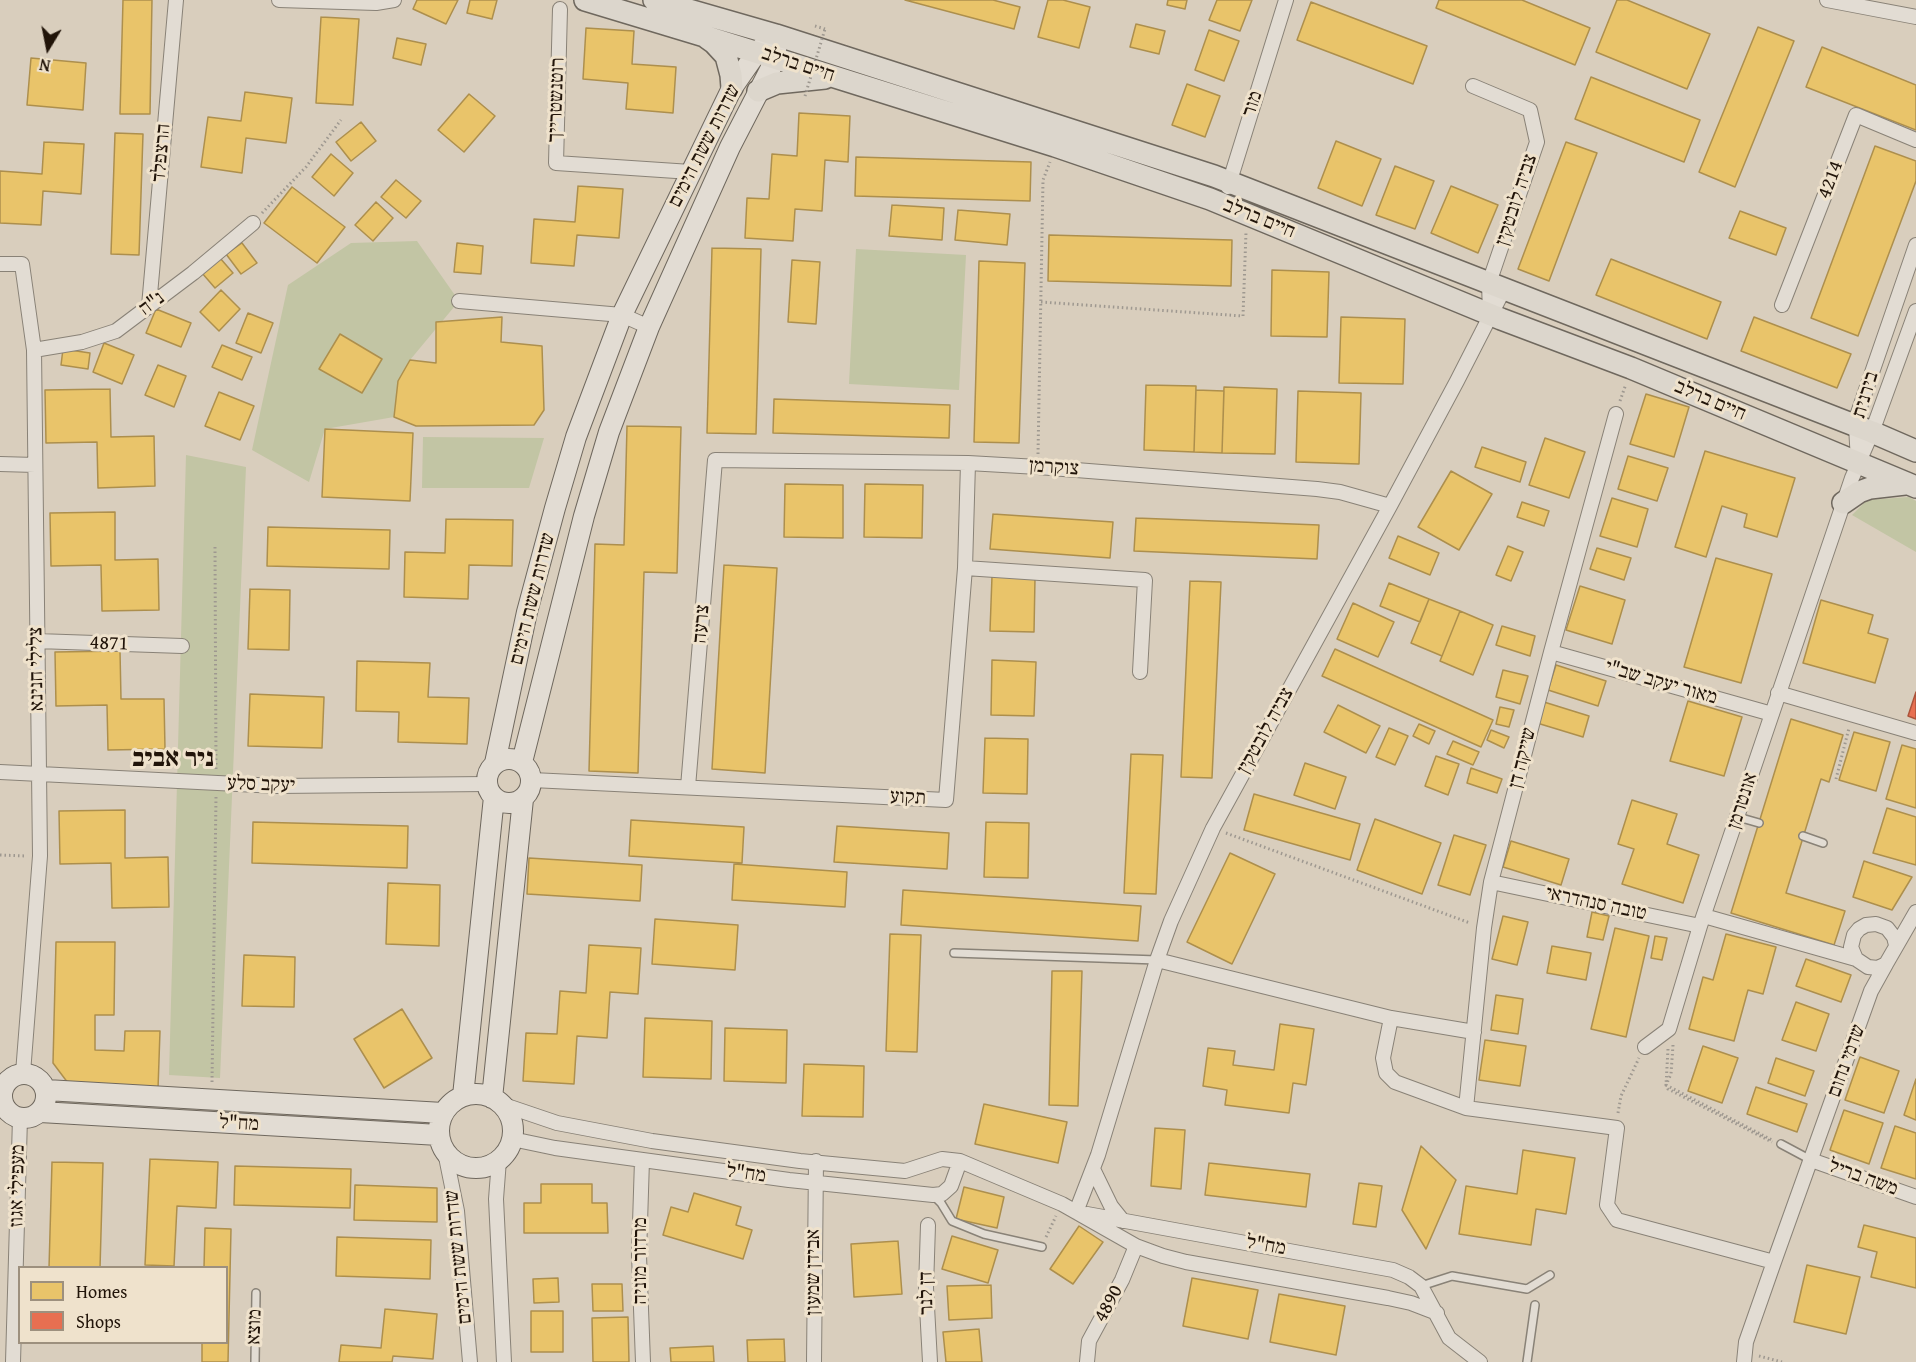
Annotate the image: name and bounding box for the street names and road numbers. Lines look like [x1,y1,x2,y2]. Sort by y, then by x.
street label: חיים ברלב [758,42,838,88]
street label: רוטנשטרייך [544,57,570,143]
street label: שדרות ששת הימים [664,80,746,212]
street label: מור [1238,88,1268,120]
street label: הרצפלד [147,123,177,183]
street label: צביה לובטקין [1491,151,1543,249]
street label: 4214 [1813,158,1849,202]
street label: חיים ברלב [1219,194,1299,244]
street label: נ"ה [134,287,170,321]
street label: בירנית [1848,369,1884,421]
street label: חיים ברלב [1671,375,1749,427]
street label: צוקרמן [1028,454,1080,482]
street label: שדרות ששת הימים [505,531,561,667]
street label: צרעה [688,603,716,645]
street label: צלילי חנינא [24,626,50,712]
street label: 4871 [89,631,129,657]
street label: מאור יעקב שב"י [1602,655,1720,711]
street label: צביה לובטקין [1232,684,1300,778]
street label: שייקה דן [1504,725,1542,791]
street label: אונטרמן [1723,770,1763,832]
street label: יעקב סלע [226,772,296,798]
street label: תקוע [889,785,927,811]
street label: טובה סנהדראי [1543,882,1649,926]
street label: שדמי נחום [1823,1021,1871,1101]
street label: מח"ל [218,1111,260,1137]
street label: מעפילי אגוז [5,1144,31,1228]
street label: משה בריל [1825,1154,1901,1202]
street label: מח"ל [724,1159,768,1189]
street label: שדרות ששת הימים [440,1189,478,1325]
street label: מרדור מוניה [629,1217,653,1305]
street label: אבידן שמעון [802,1229,826,1315]
street label: מח"ל [1244,1231,1288,1261]
street label: דן לנר [915,1271,939,1315]
street label: 4890 [1089,1281,1129,1327]
street label: מוצא [242,1309,268,1345]

